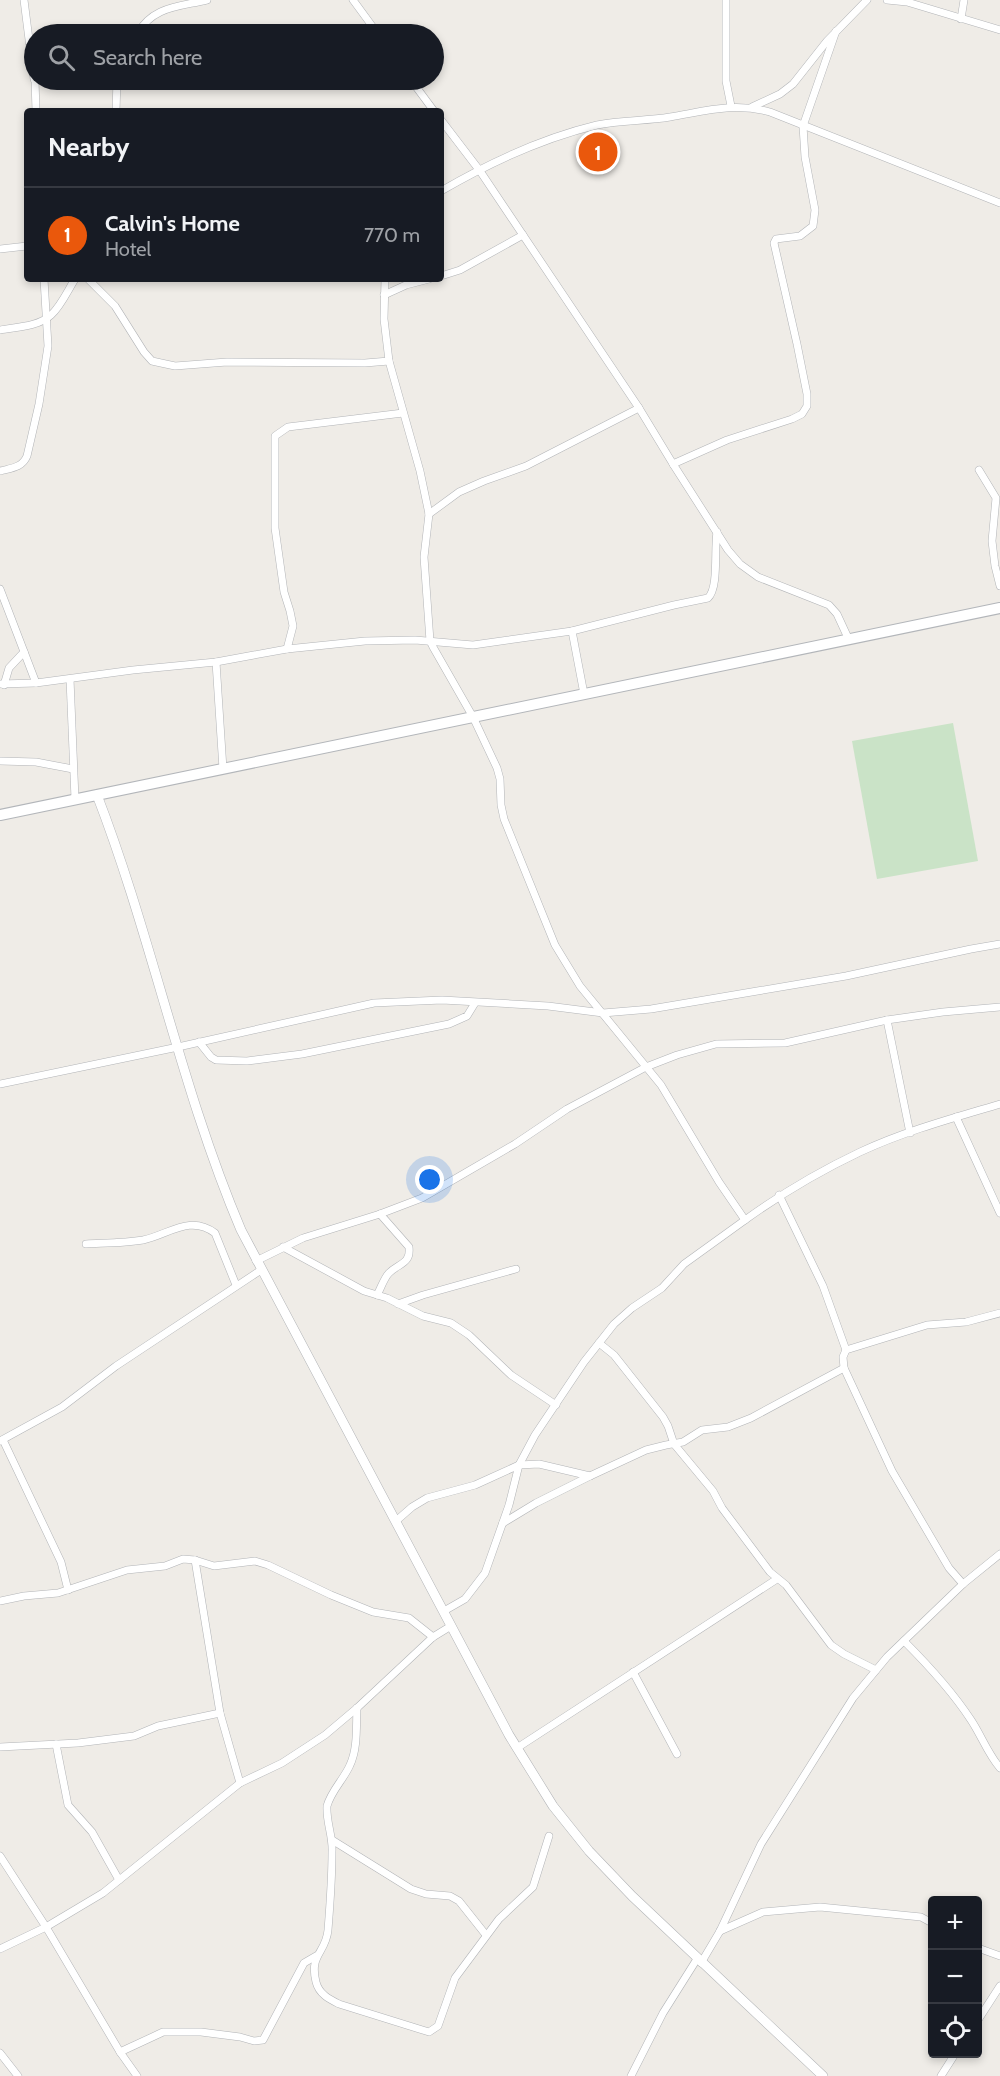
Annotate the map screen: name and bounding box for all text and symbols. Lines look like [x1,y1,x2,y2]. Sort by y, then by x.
search box [24,24,444,90]
icon: search [45,41,78,74]
text: Search here [93,44,202,71]
pin: 1 [578,130,618,174]
text: Nearby [48,131,129,163]
text: Calvin's Home [105,210,240,237]
text: 1 [64,223,71,247]
text: 770 m [364,223,420,247]
text: Hotel [105,237,151,261]
your location [415,1165,444,1194]
map controls [928,1896,982,2058]
button: + [928,1896,982,1950]
button: − [928,1950,982,2004]
button: locate [928,2004,982,2058]

